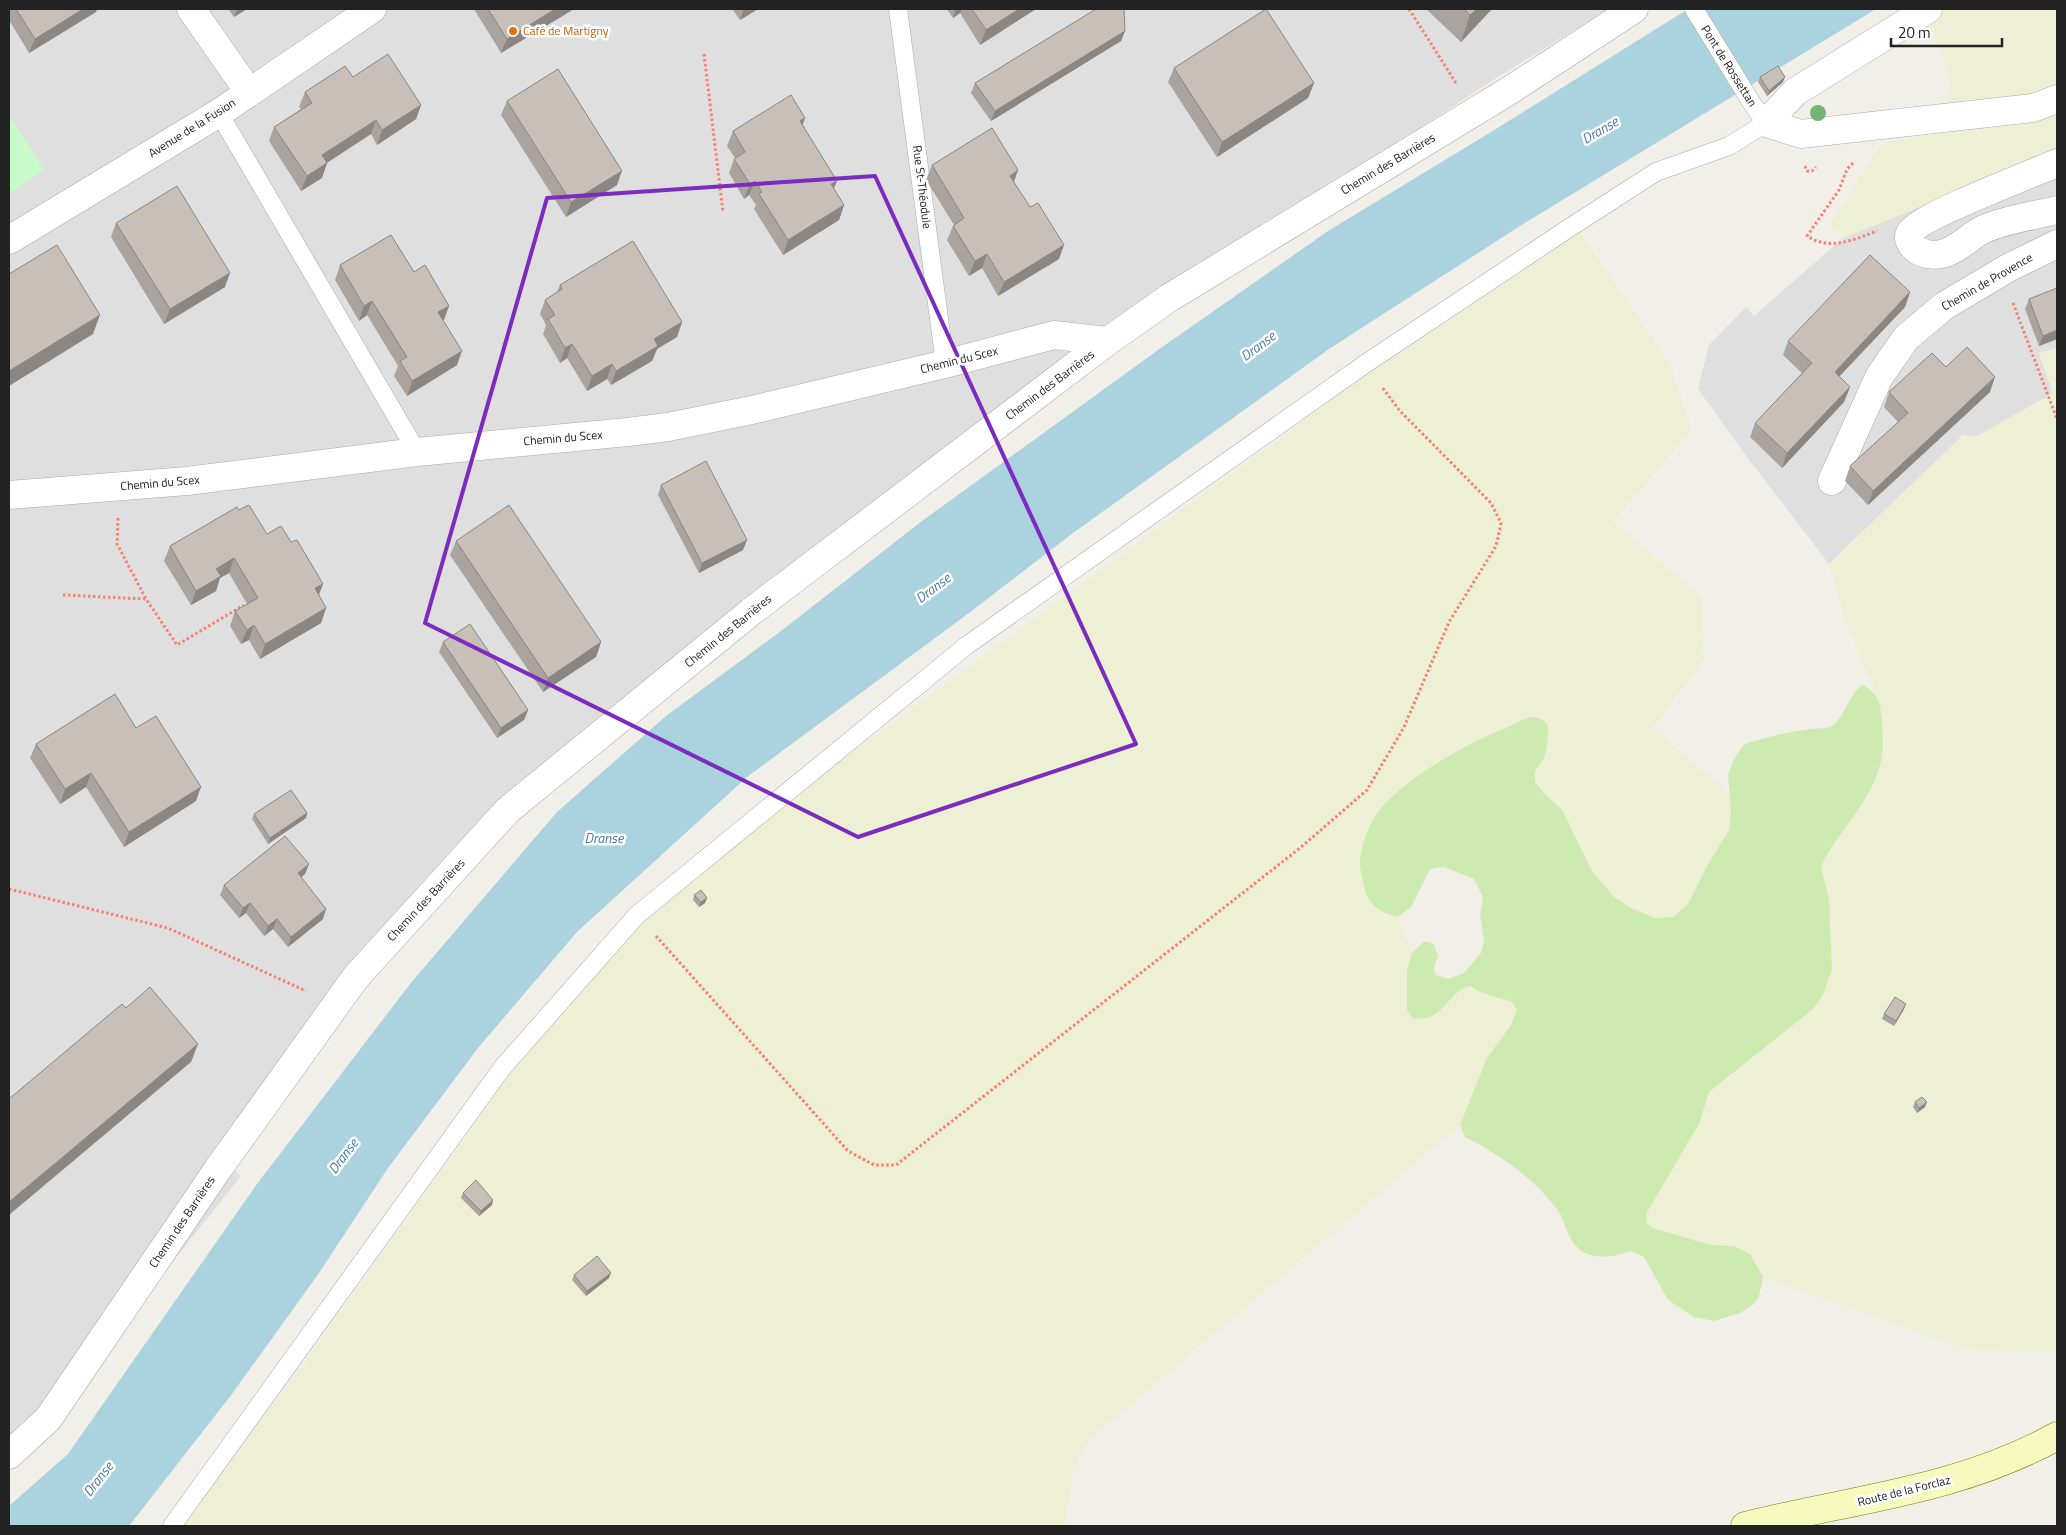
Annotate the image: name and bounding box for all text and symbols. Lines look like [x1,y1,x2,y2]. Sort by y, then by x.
scale bar [1891,15,2002,47]
place label: Café de Martigny [523,21,609,40]
street label: Pont de Rossettan [1697,21,1762,110]
text: 20 m [1898,21,1931,44]
marker: Café de Martigny [507,25,519,37]
street label: Avenue de la Fusion [144,93,239,162]
water label: Dranse [1578,110,1623,148]
street label: Chemin des Barrières [1337,128,1439,199]
street label: Rue St-Théodule [908,144,937,230]
street label: Chemin de Provence [1938,248,2036,315]
water label: Dranse [1236,325,1281,366]
street label: Chemin du Scex [918,341,1000,378]
street label: Chemin des Barrières [1001,344,1099,425]
street label: Chemin du Scex [523,425,604,450]
street label: Chemin du Scex [120,470,201,495]
water label: Dranse [911,567,956,608]
street label: Chemin des Barrières [680,589,776,672]
water label: Dranse [584,827,625,848]
street label: Chemin des Barrières [382,854,470,945]
water label: Dranse [322,1133,364,1178]
street label: Chemin des Barrières [144,1172,220,1272]
water label: Dranse [77,1456,119,1501]
street label: Route de la Forclaz [1855,1470,1952,1511]

